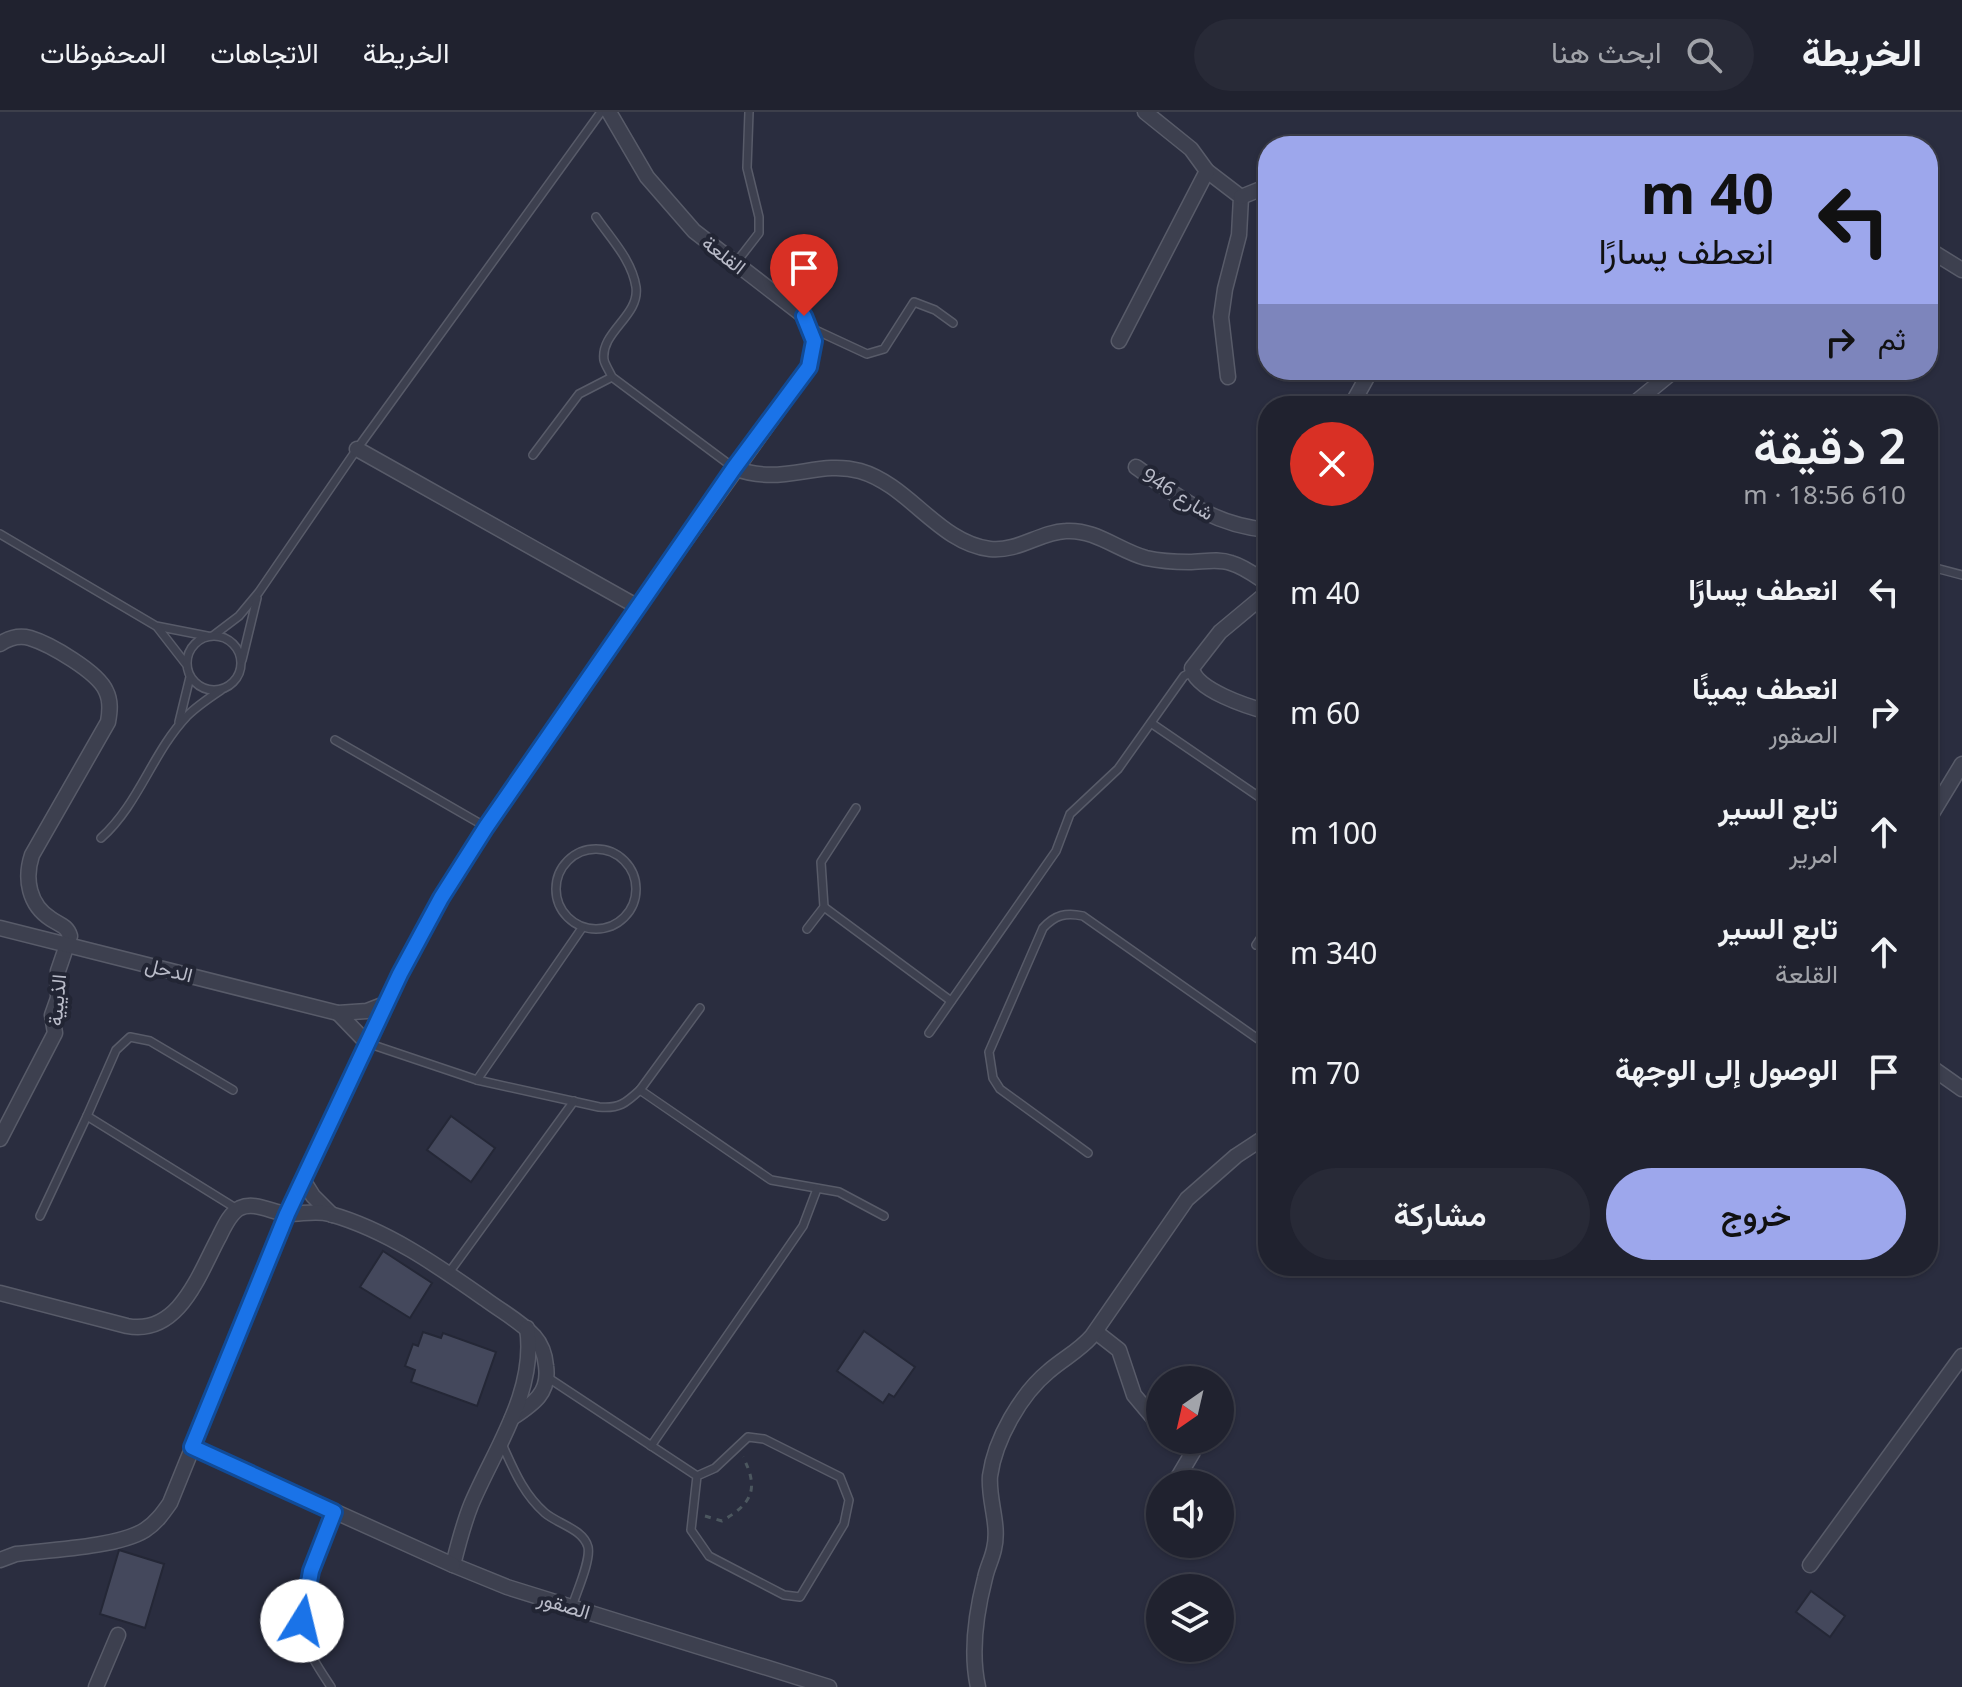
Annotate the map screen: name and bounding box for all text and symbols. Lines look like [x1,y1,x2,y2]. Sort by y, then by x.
search box [1194,19,1754,91]
text: الخريطة [1802,25,1922,77]
text: ابحث هنا [1551,31,1662,72]
text: المحفوظات [40,33,166,71]
text: الاتجاهات [210,33,319,71]
text: الخريطة [363,33,449,71]
icon: search [1682,33,1726,77]
text: 40 m [1641,154,1774,230]
icon: left [1802,168,1906,272]
text: انعطف يسارًا [1598,226,1774,275]
street label: القلعة [697,229,752,280]
pin [770,234,838,316]
icon: arrive [782,246,826,290]
text: ثم [1878,318,1906,359]
icon: right [1818,320,1862,364]
text: 2 دقيقة [1753,413,1906,478]
button: close [1290,422,1374,506]
street label: شارع 946 [1137,461,1219,527]
text: 610 m · 18:56 [1743,476,1906,512]
text: انعطف يسارًا [1688,568,1838,609]
icon: left [1862,570,1906,614]
text: 40 m [1290,572,1360,613]
text: انعطف يمينًا [1692,667,1838,708]
icon: right [1862,690,1906,734]
text: 60 m [1290,692,1360,733]
text: الصقور [1769,715,1838,751]
text: تابع السير [1718,787,1838,828]
icon: ahead [1862,810,1906,854]
text: 100 m [1290,812,1377,853]
text: امرير [1789,835,1838,871]
text: تابع السير [1718,907,1838,948]
icon: ahead [1862,930,1906,974]
text: 340 m [1290,932,1377,973]
street label: الدحل [143,951,196,988]
text: القلعة [1775,955,1838,991]
street label: الذيبية [41,973,72,1027]
text: الوصول إلى الوجهة [1615,1048,1838,1089]
icon: arrive [1862,1050,1906,1094]
text: 70 m [1290,1052,1360,1093]
button: مشاركة [1290,1168,1590,1260]
button: خروج [1606,1168,1906,1260]
north arrow [1146,1366,1234,1454]
map controls [1146,1366,1234,1662]
button: sound [1146,1470,1234,1558]
button: layers [1146,1574,1234,1662]
position arrow [260,1579,344,1663]
street label: الصقور [534,1584,594,1625]

